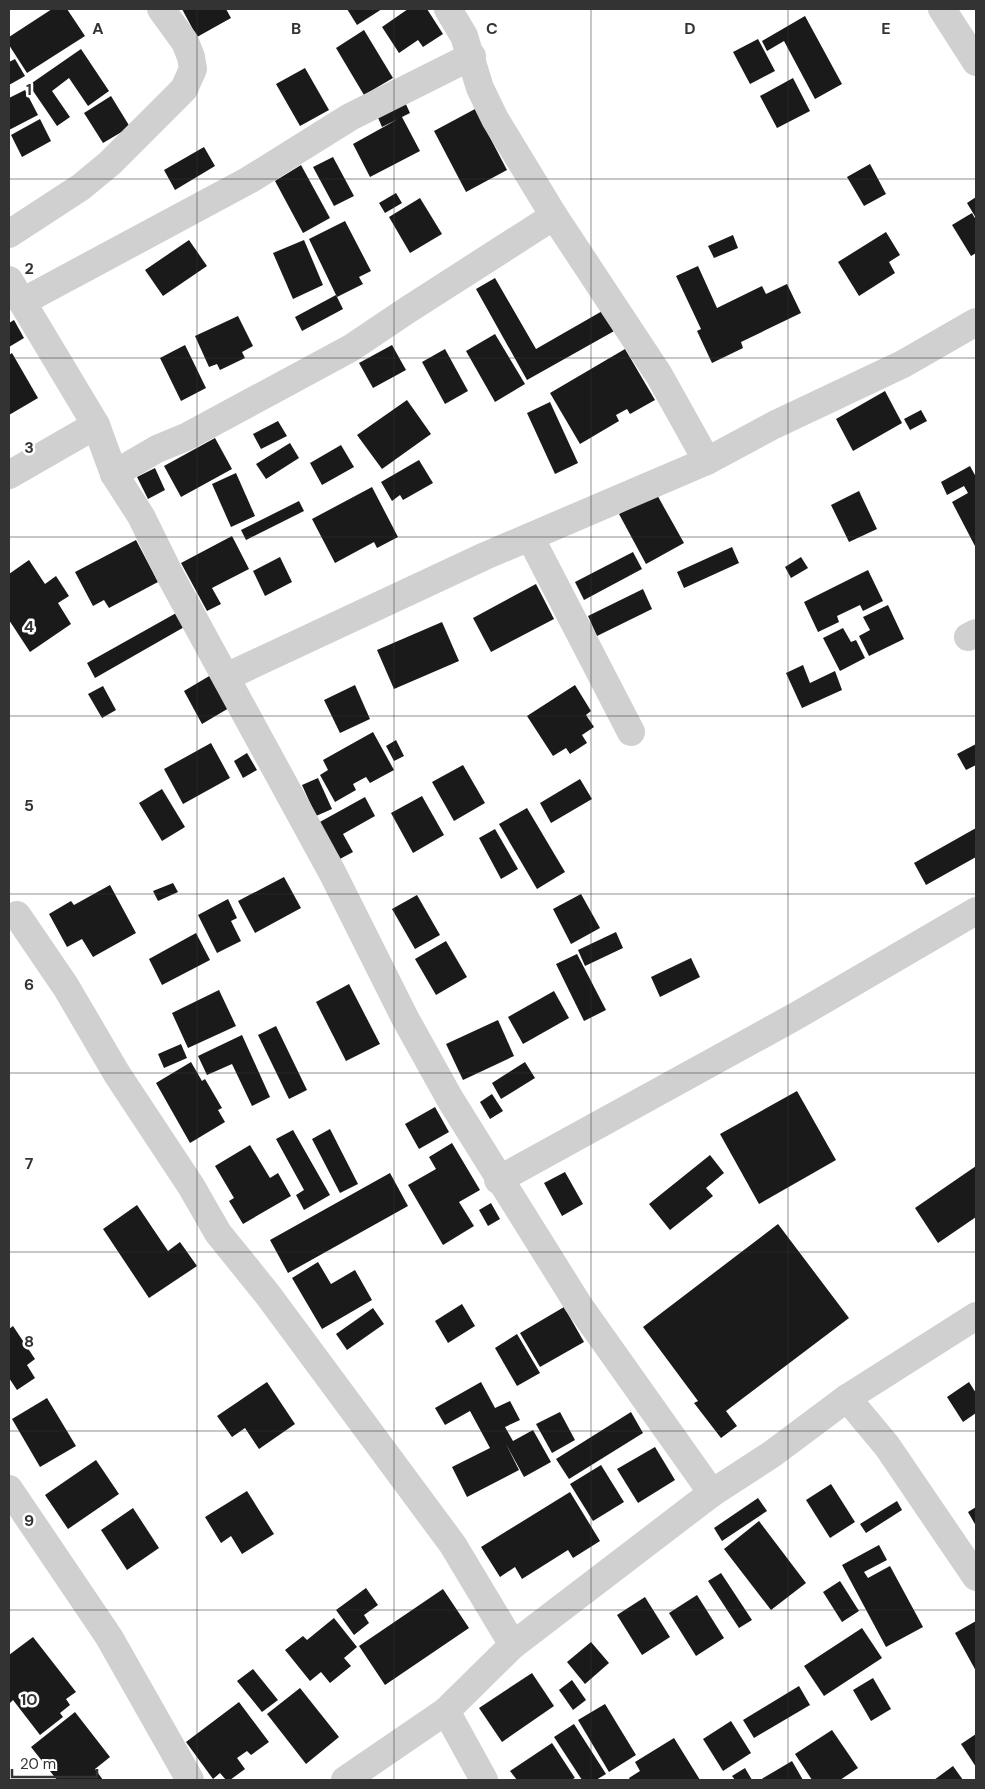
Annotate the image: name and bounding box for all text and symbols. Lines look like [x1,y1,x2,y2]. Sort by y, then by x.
text: A [92,18,104,39]
text: B [291,18,301,39]
text: C [486,18,498,39]
text: D [684,18,696,39]
text: E [881,18,891,39]
text: 1 [26,79,32,100]
text: 2 [24,258,34,279]
text: 3 [24,437,34,458]
text: 4 [24,616,34,637]
text: 5 [24,795,34,816]
text: 6 [24,974,34,995]
text: 7 [25,1153,34,1174]
text: 8 [24,1331,34,1352]
text: 9 [24,1510,34,1531]
text: 10 [20,1689,38,1710]
scale bar [12,1746,98,1778]
text: 20 m [20,1754,56,1774]

